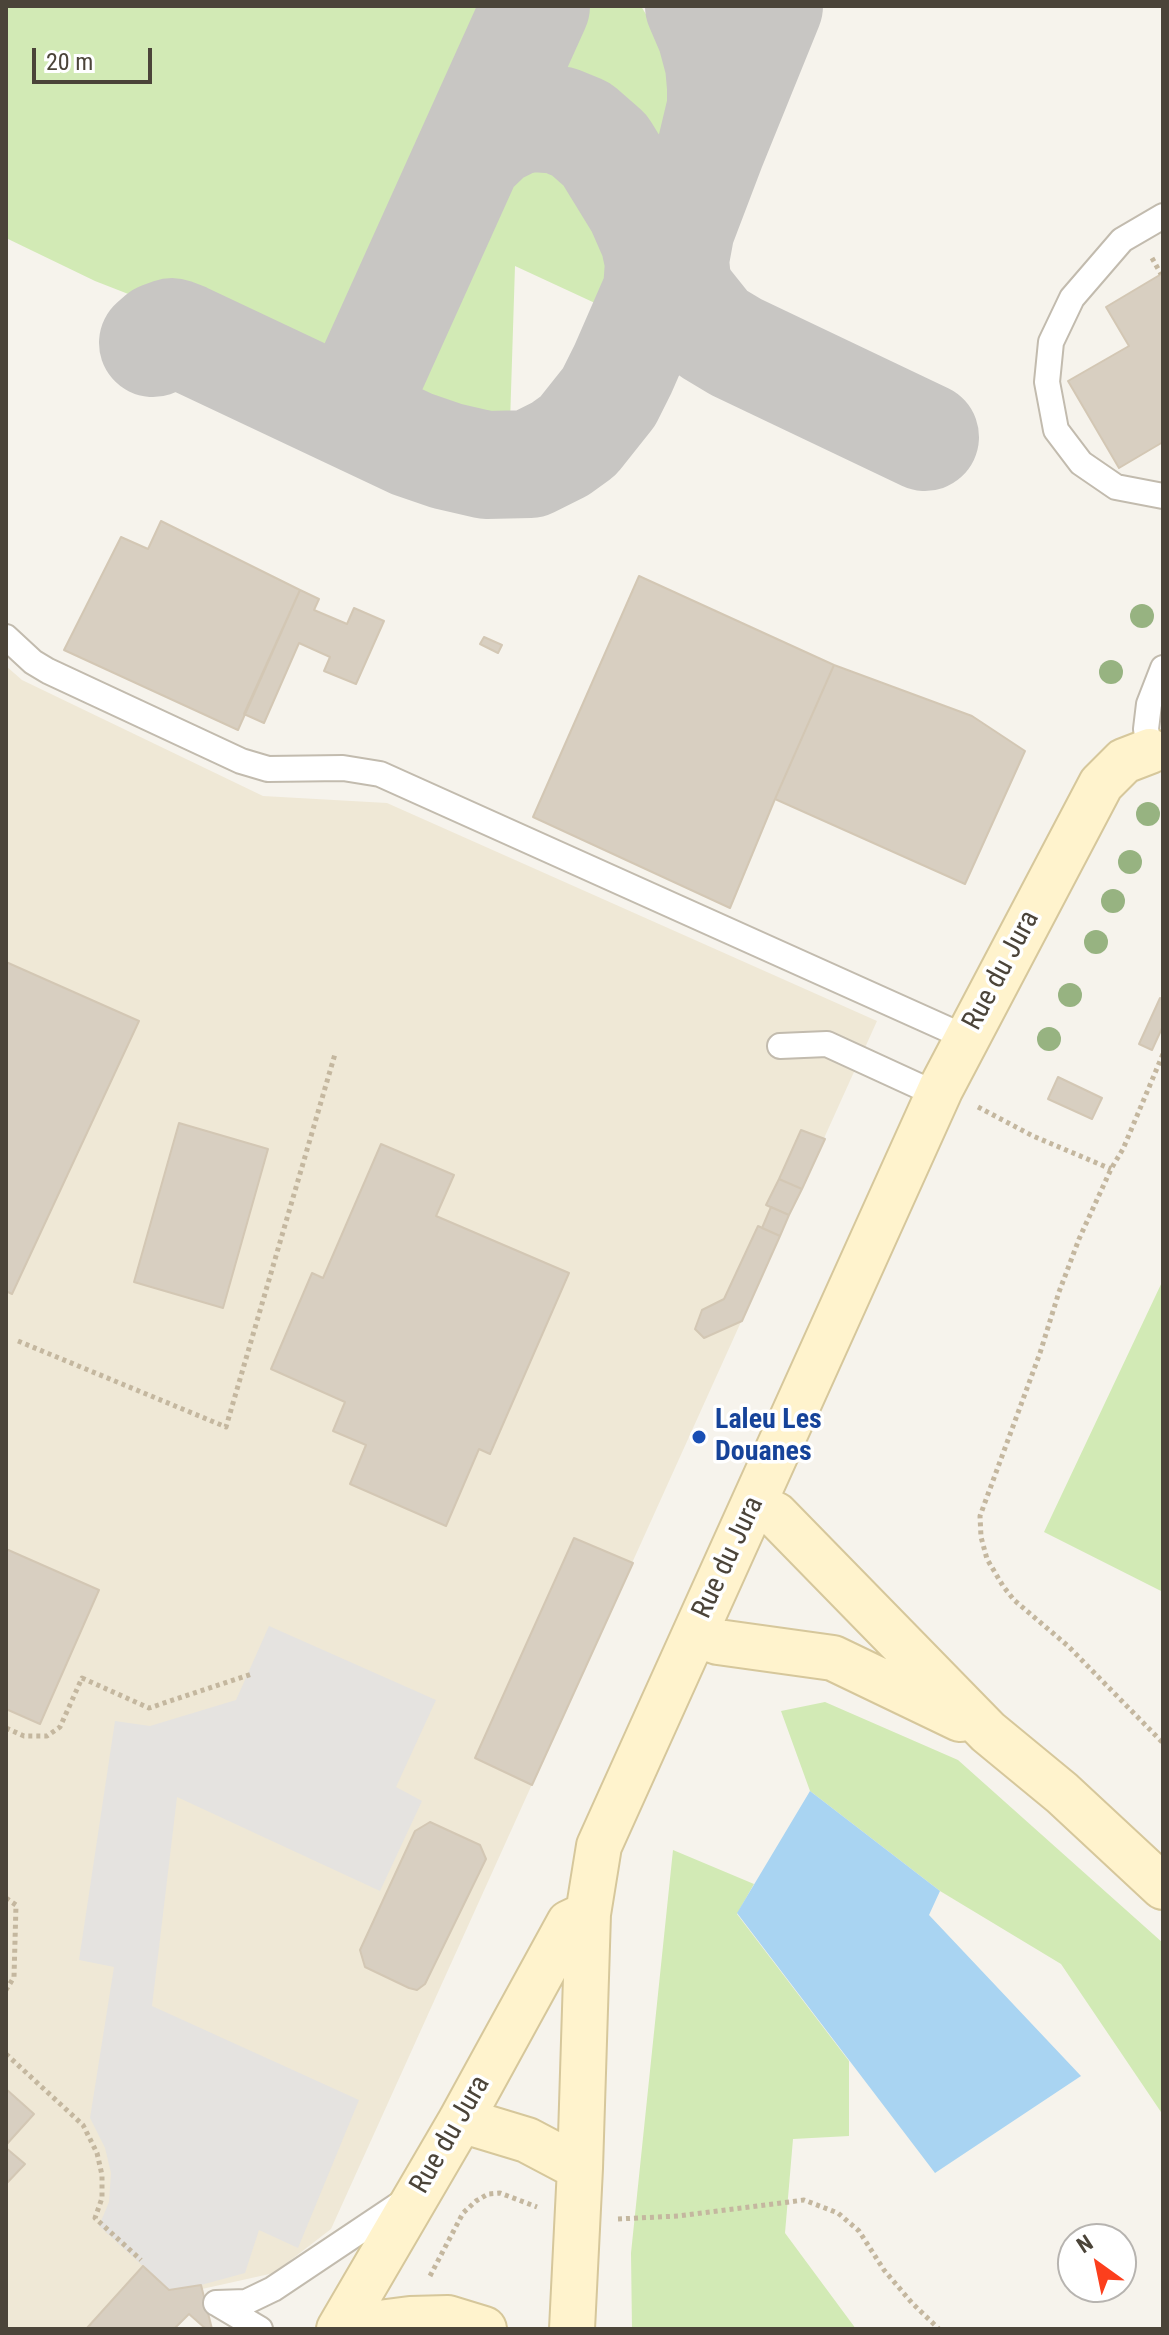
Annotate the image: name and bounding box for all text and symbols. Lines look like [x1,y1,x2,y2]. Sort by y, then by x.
scale bar [36,32,156,82]
text: 20 m [46,48,93,76]
street label: Rue du Jura [957,906,1047,1036]
place label: Laleu Les Douanes [715,1404,822,1470]
marker: Laleu Les Douanes [690,1428,708,1446]
street label: Rue du Jura [686,1492,772,1624]
street label: Rue du Jura [404,2070,498,2200]
north arrow [1057,2223,1137,2303]
text: N [1072,2230,1097,2258]

